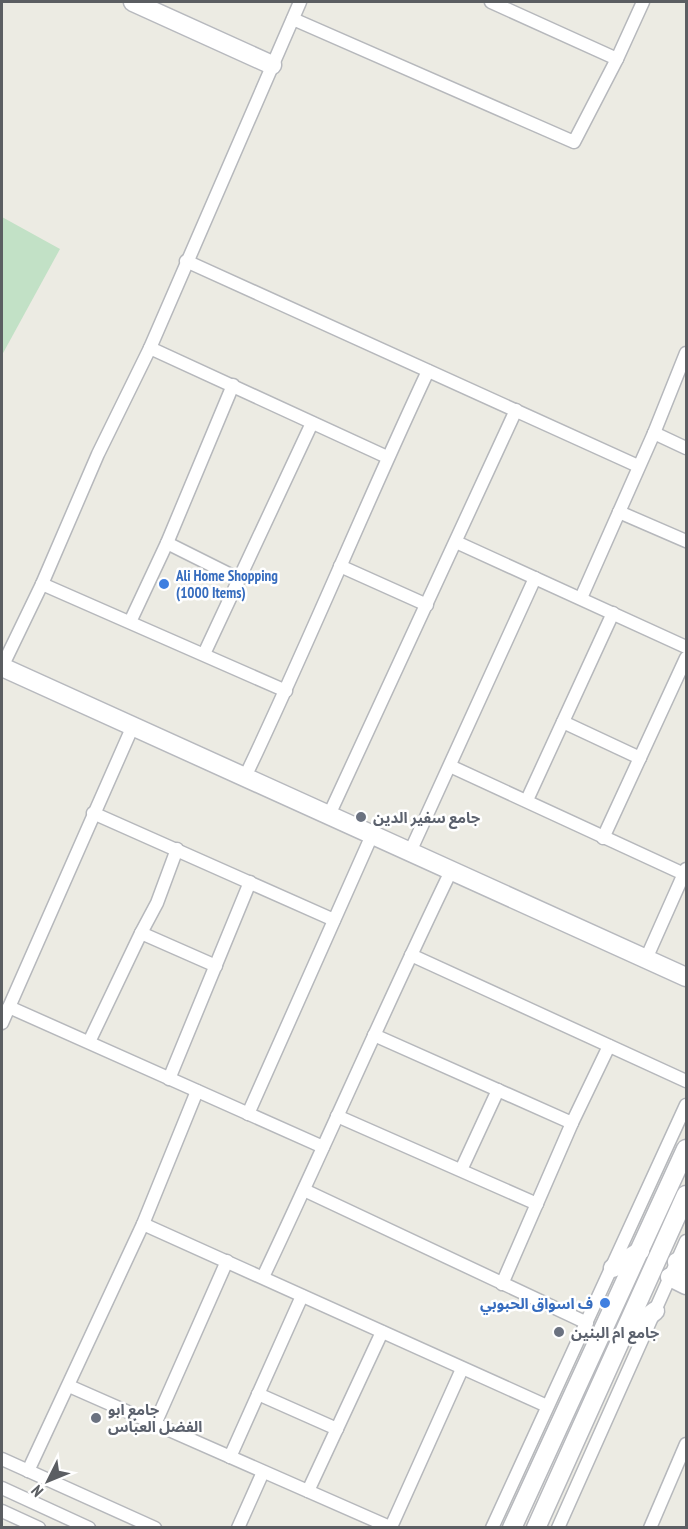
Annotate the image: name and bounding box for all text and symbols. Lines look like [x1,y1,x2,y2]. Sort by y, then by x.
place label: Ali Home Shopping (1000 Items) [175,566,278,602]
marker: Ali Home Shopping (1000 Items) [157,577,171,591]
place label: جامع سفير الدين [373,808,481,829]
marker: جامع سفير الدين [354,810,368,824]
place label: ف اسواق الحبوبي [480,1294,593,1315]
marker: ف اسواق الحبوبي [598,1296,612,1310]
place label: جامع ام البنين [571,1323,660,1344]
marker: جامع ام البنين [552,1325,566,1339]
place label: جامع ابو الفضل العباس [108,1400,202,1436]
marker: جامع ابو الفضل العباس [89,1411,103,1425]
north arrow [18,1451,78,1511]
text: N [27,1481,47,1501]

